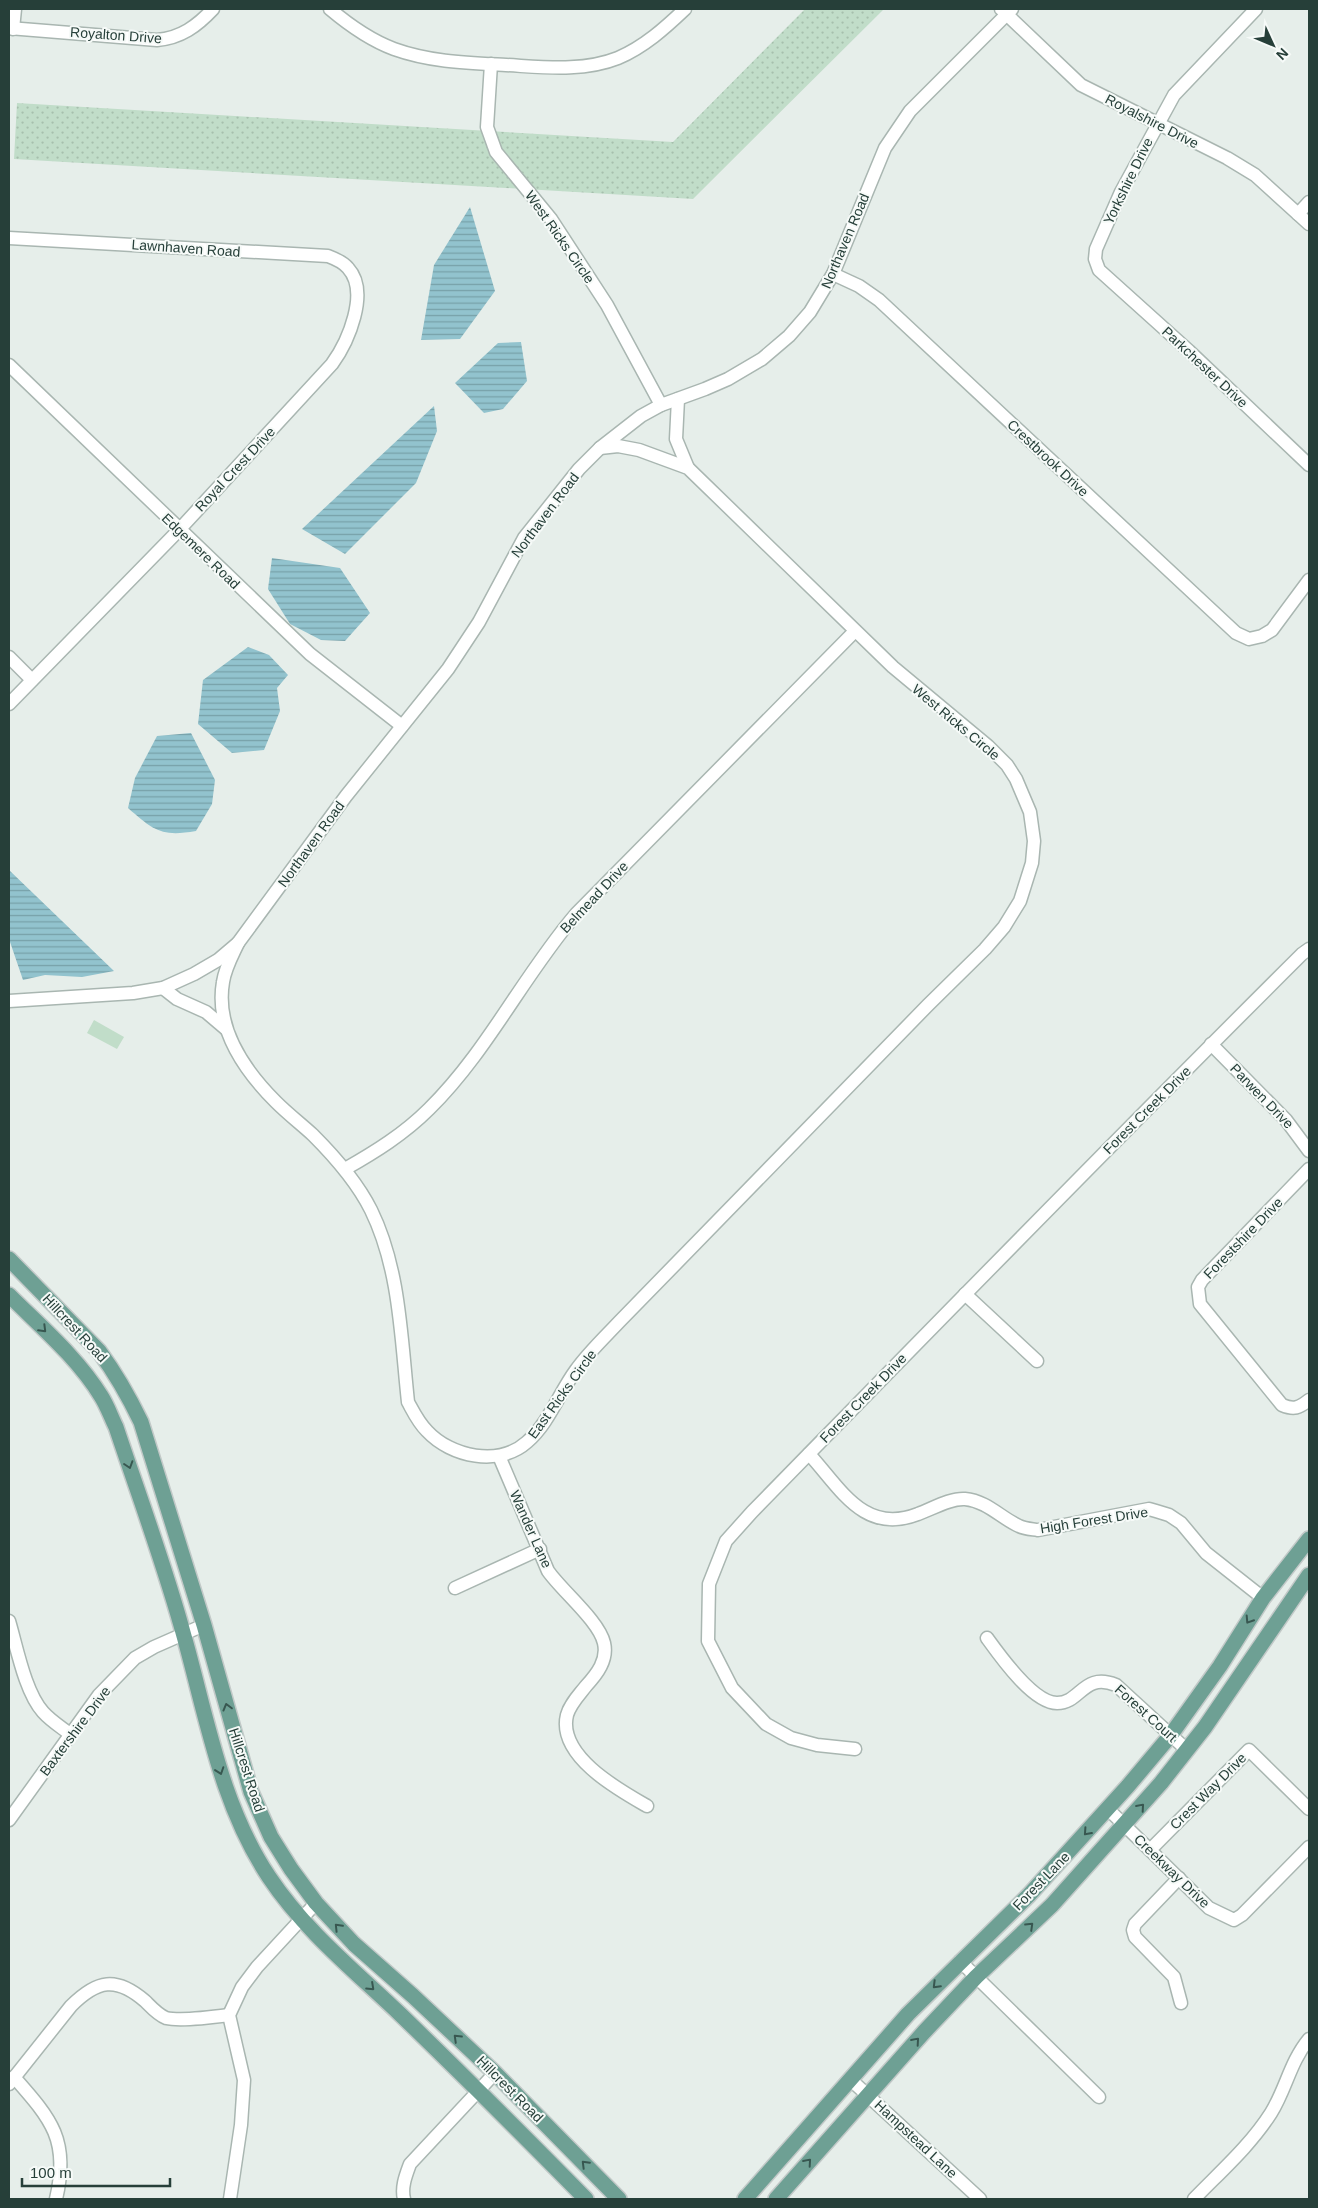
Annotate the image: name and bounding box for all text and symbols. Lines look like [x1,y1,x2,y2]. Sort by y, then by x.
north arrow [1248,20,1298,70]
street label: Royalton Drive [70,24,163,46]
text: N [1273,45,1292,63]
street label: Royalshire Drive [1103,91,1202,152]
street label: Yorkshire Drive [1100,135,1156,227]
street label: West Ricks Circle [522,188,598,287]
street label: Northaven Road [818,191,872,291]
street label: Lawnhaven Road [131,236,241,260]
street label: Parkchester Drive [1159,323,1251,411]
street label: Crestbrook Drive [1004,416,1092,500]
street label: Royal Crest Drive [192,423,278,515]
street label: Northaven Road [508,469,582,561]
street label: Edgemere Road [159,510,243,592]
street label: West Ricks Circle [909,681,1003,763]
street label: Northaven Road [275,798,347,890]
street label: Belmead Drive [557,858,631,936]
street label: Parwen Drive [1227,1060,1297,1132]
street label: Forest Creek Drive [1100,1063,1194,1157]
street label: Forestshire Drive [1200,1194,1286,1282]
street label: Hillcrest Road [39,1291,111,1365]
one-way arrow [37,1324,46,1333]
street label: East Ricks Circle [524,1346,600,1441]
street label: Forest Creek Drive [816,1350,910,1446]
one-way arrow [123,1460,133,1468]
street label: Wander Lane [507,1488,555,1571]
street label: High Forest Drive [1039,1504,1149,1536]
one-way arrow [1246,1614,1255,1624]
street label: Forest Court [1112,1681,1180,1745]
street label: Baxtershire Drive [36,1683,114,1779]
one-way arrow [222,1703,233,1712]
street label: Hillcrest Road [226,1726,268,1814]
street label: Crest Way Drive [1166,1749,1250,1833]
one-way arrow [214,1766,224,1775]
one-way arrow [1135,1803,1144,1812]
one-way arrow [1084,1827,1093,1836]
street label: Creekway Drive [1131,1831,1213,1911]
street label: Forest Lane [1009,1848,1073,1913]
one-way arrow [1025,1922,1034,1931]
one-way arrow [335,1924,344,1933]
one-way arrow [933,1980,942,1989]
one-way arrow [365,1981,374,1990]
one-way arrow [454,2035,463,2044]
one-way arrow [910,2038,919,2047]
street label: Hillcrest Road [474,2053,546,2125]
street label: Hampstead Lane [872,2097,961,2181]
scale bar [22,2156,170,2188]
one-way arrow [802,2159,811,2168]
one-way arrow [582,2161,591,2170]
text: 100 m [30,2164,72,2181]

